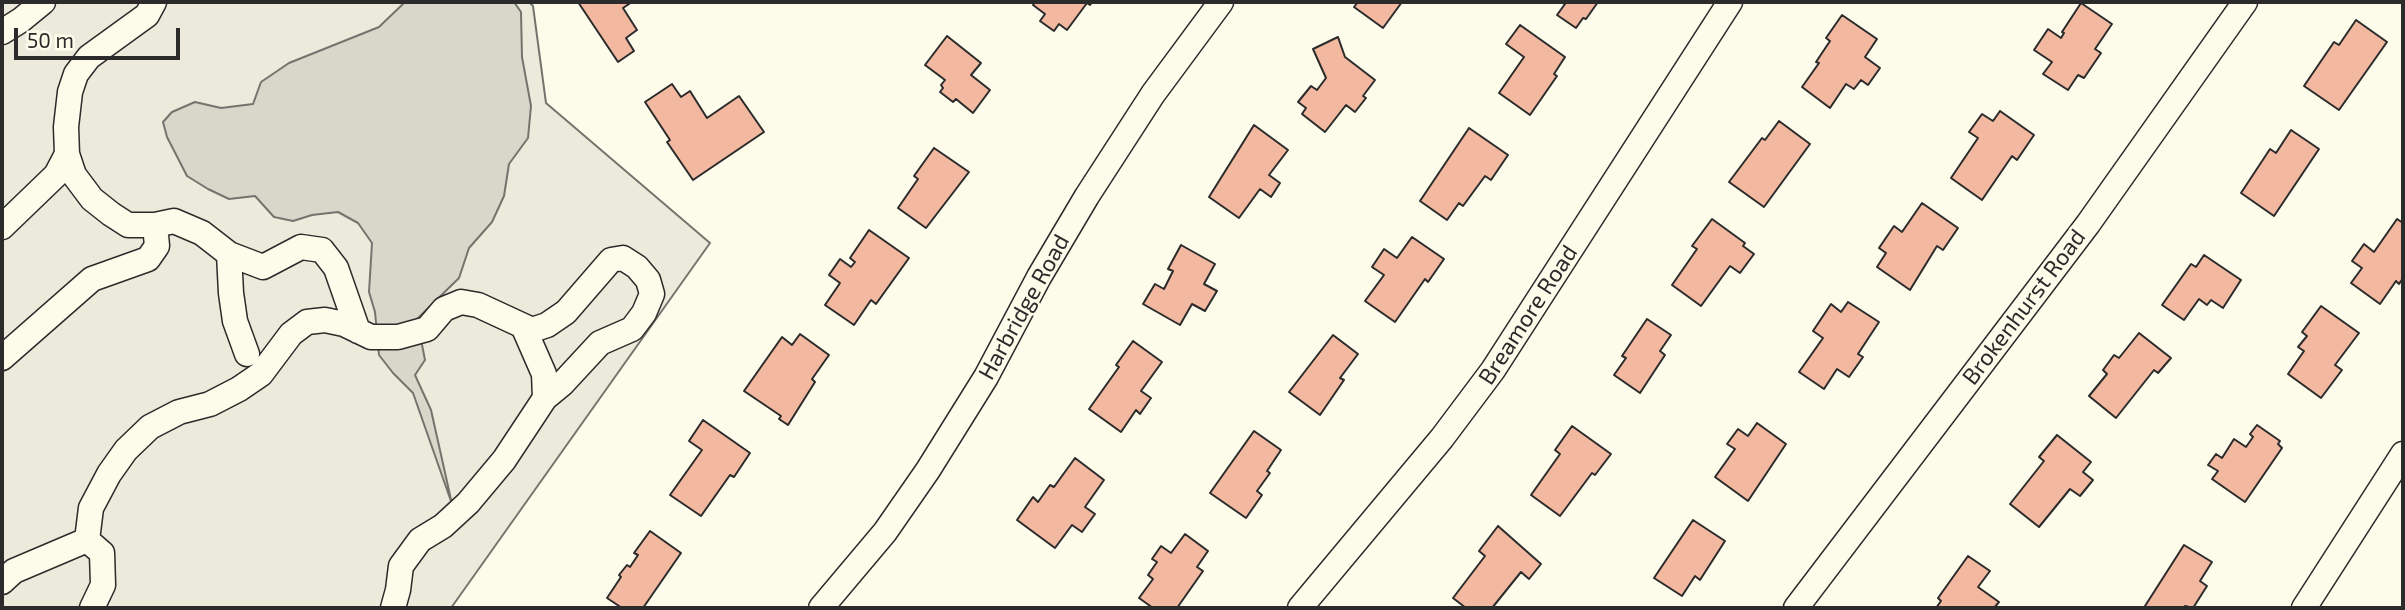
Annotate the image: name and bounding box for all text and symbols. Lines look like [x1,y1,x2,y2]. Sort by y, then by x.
scale bar [18,14,184,58]
text: 50 m [27,27,74,52]
street label: Brokenhurst Road [1957,224,2091,390]
street label: Harbridge Road [973,230,1075,384]
street label: Breamore Road [1473,240,1583,390]

